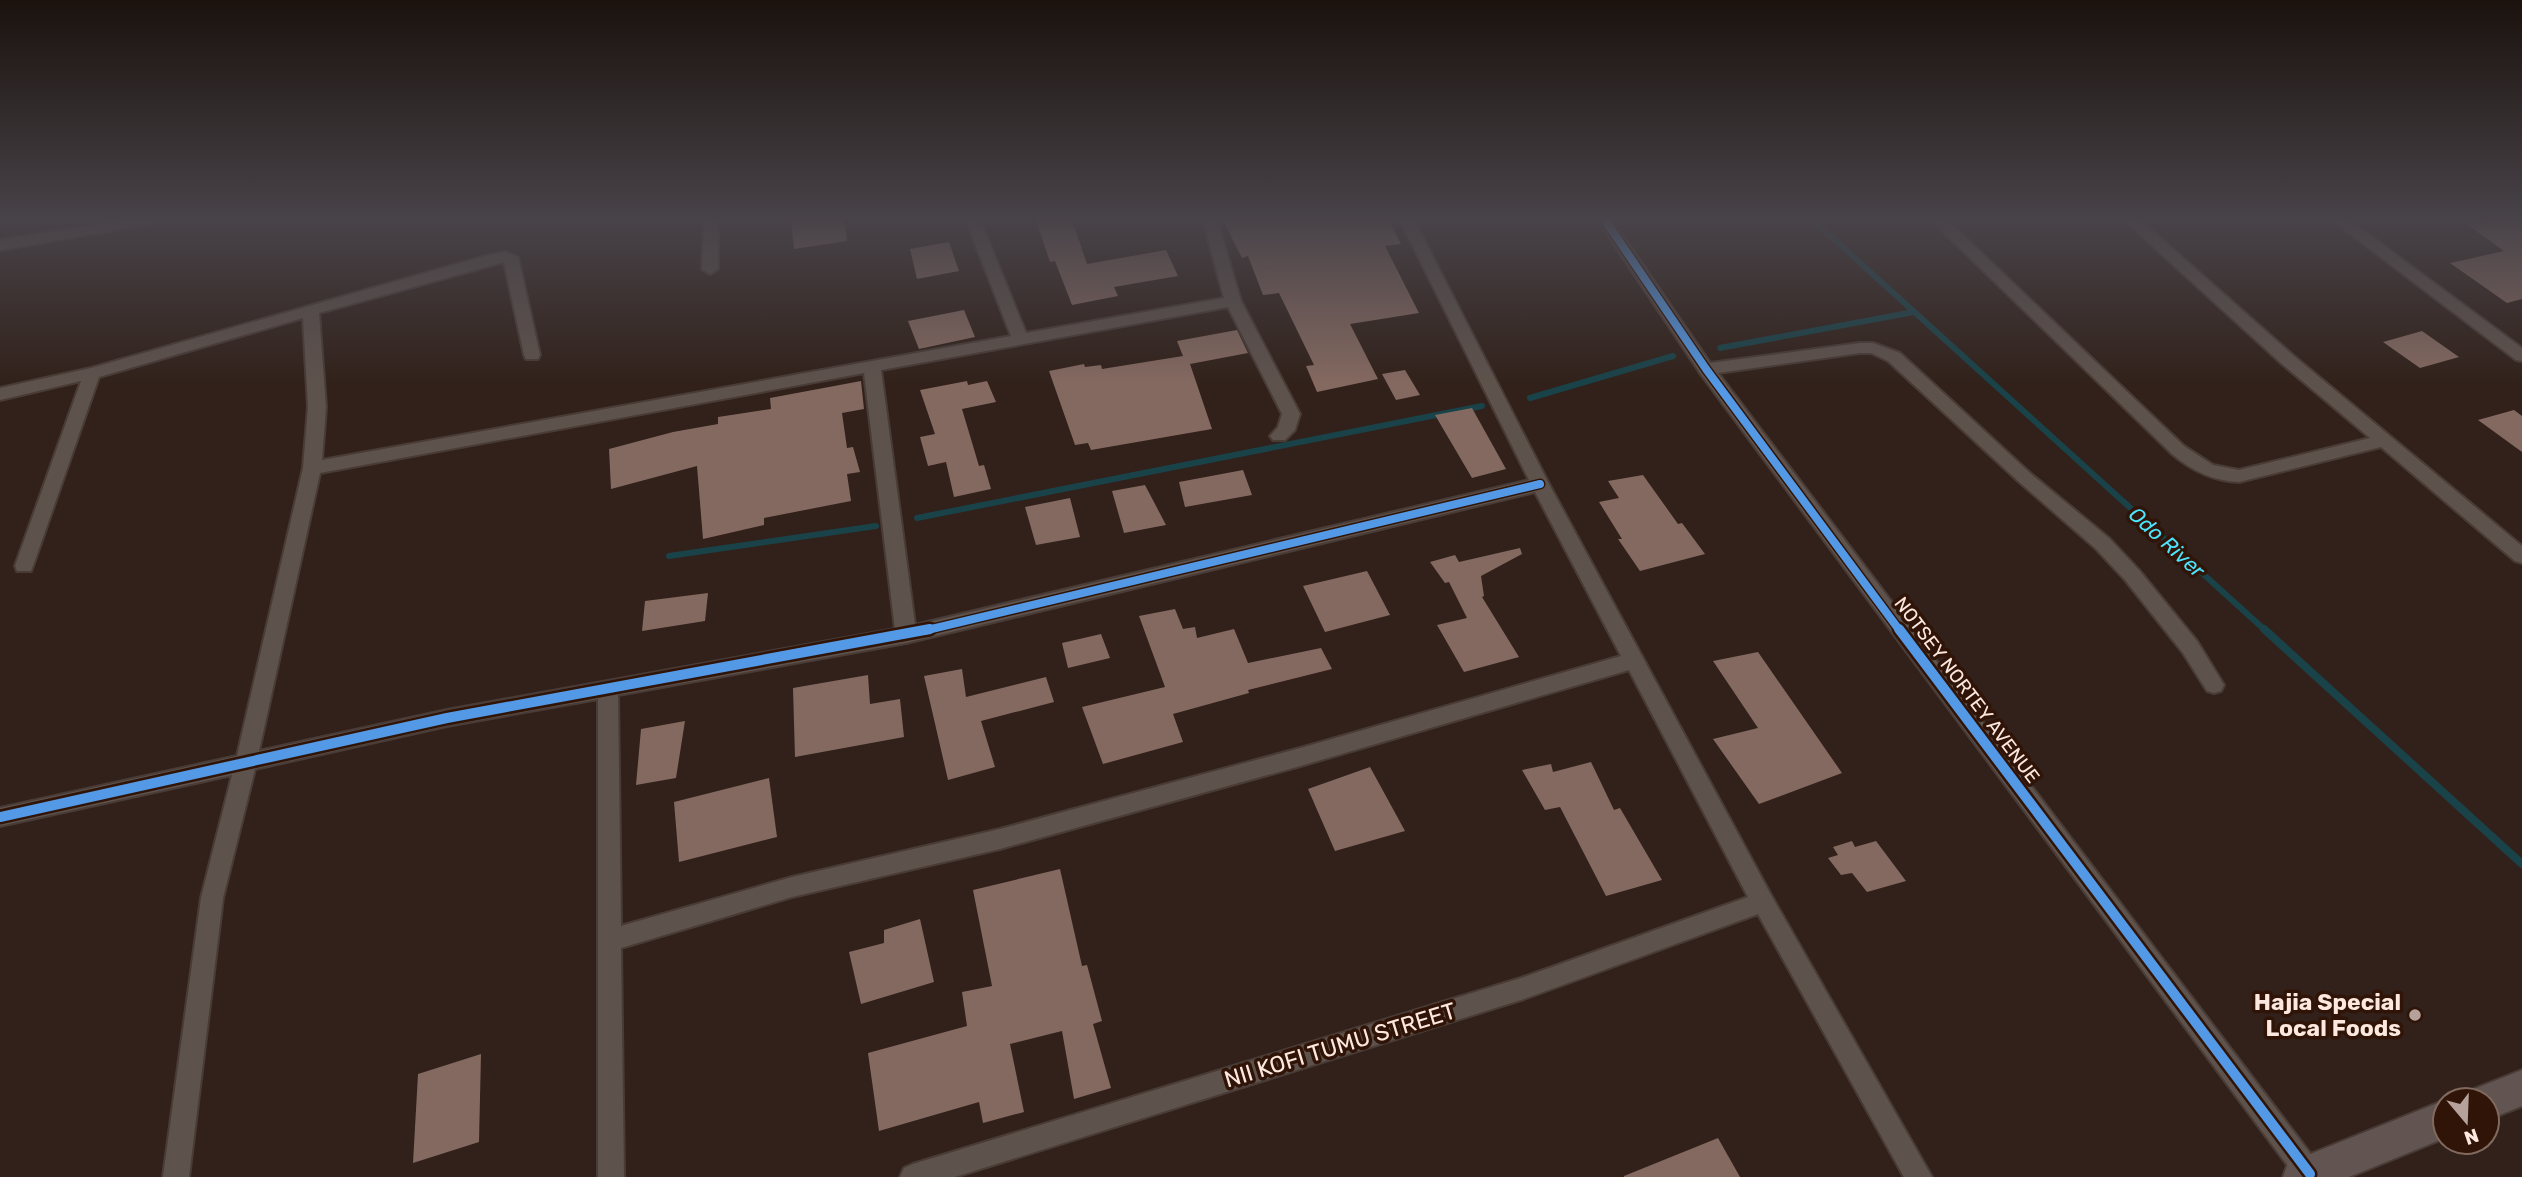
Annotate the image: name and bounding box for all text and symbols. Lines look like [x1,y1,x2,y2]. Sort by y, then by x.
water label: Odo River [2124,501,2211,583]
street label: NOTSEY NORTEY AVENUE [1890,592,2044,788]
place label: Hajia Special Local Foods [2254,988,2401,1042]
street label: NII KOFI TUMU STREET [1221,996,1459,1094]
marker: Hajia Special Local Foods [2407,1007,2423,1023]
north arrow [2431,1086,2501,1156]
text: N [2461,1124,2482,1150]

